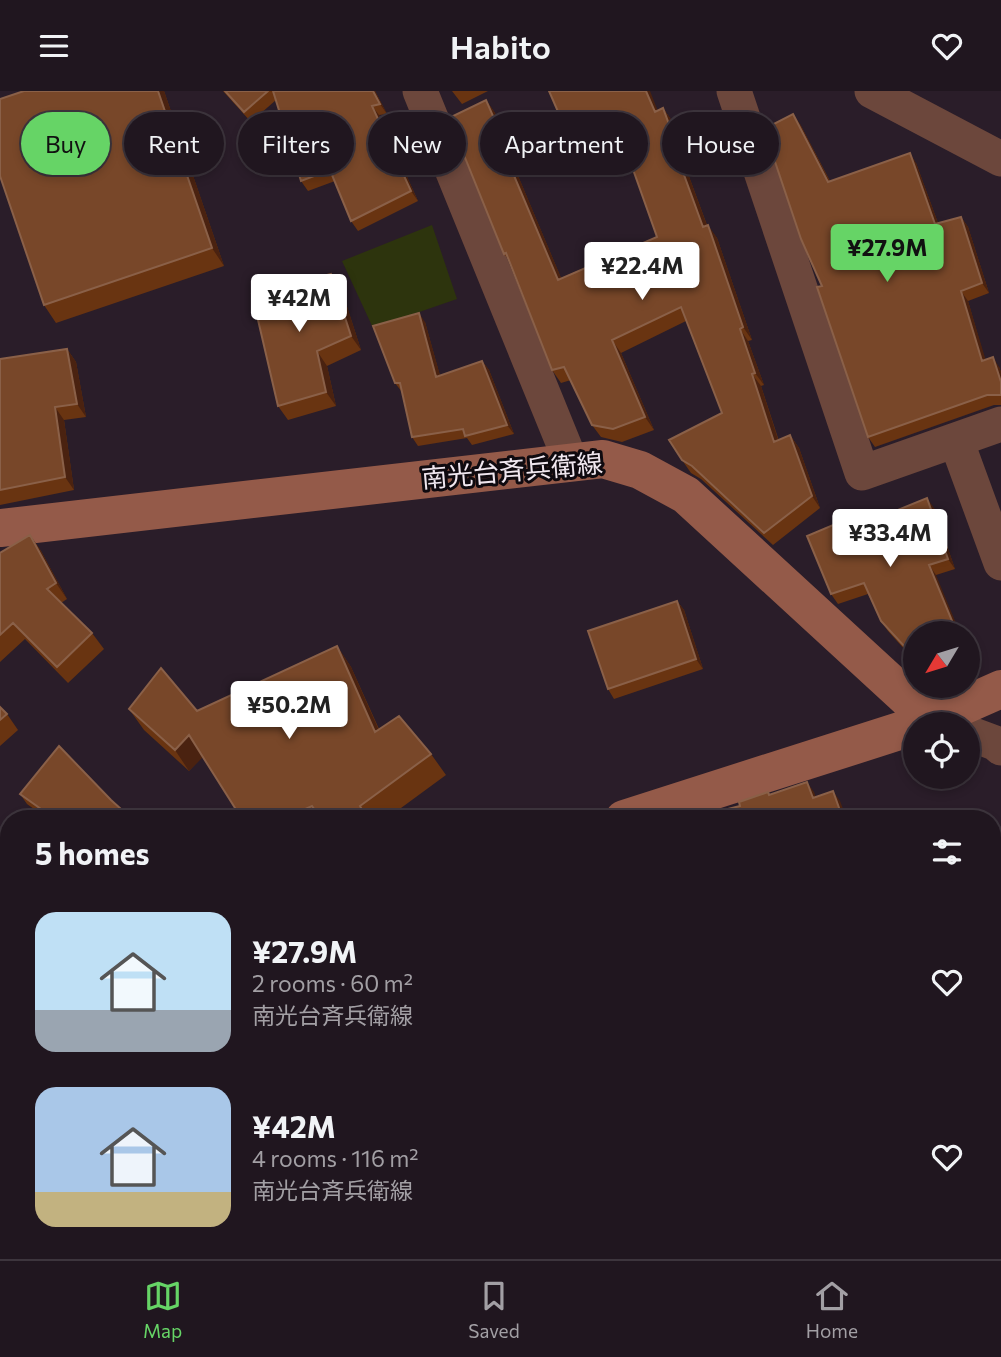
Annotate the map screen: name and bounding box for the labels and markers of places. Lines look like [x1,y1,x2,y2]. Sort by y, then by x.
pin: ¥27.9M [830,225,944,284]
pin: ¥22.4M [585,243,699,302]
pin: ¥42M [258,275,340,334]
pin: ¥33.4M [833,510,947,569]
pin: ¥50.2M [232,681,346,741]

